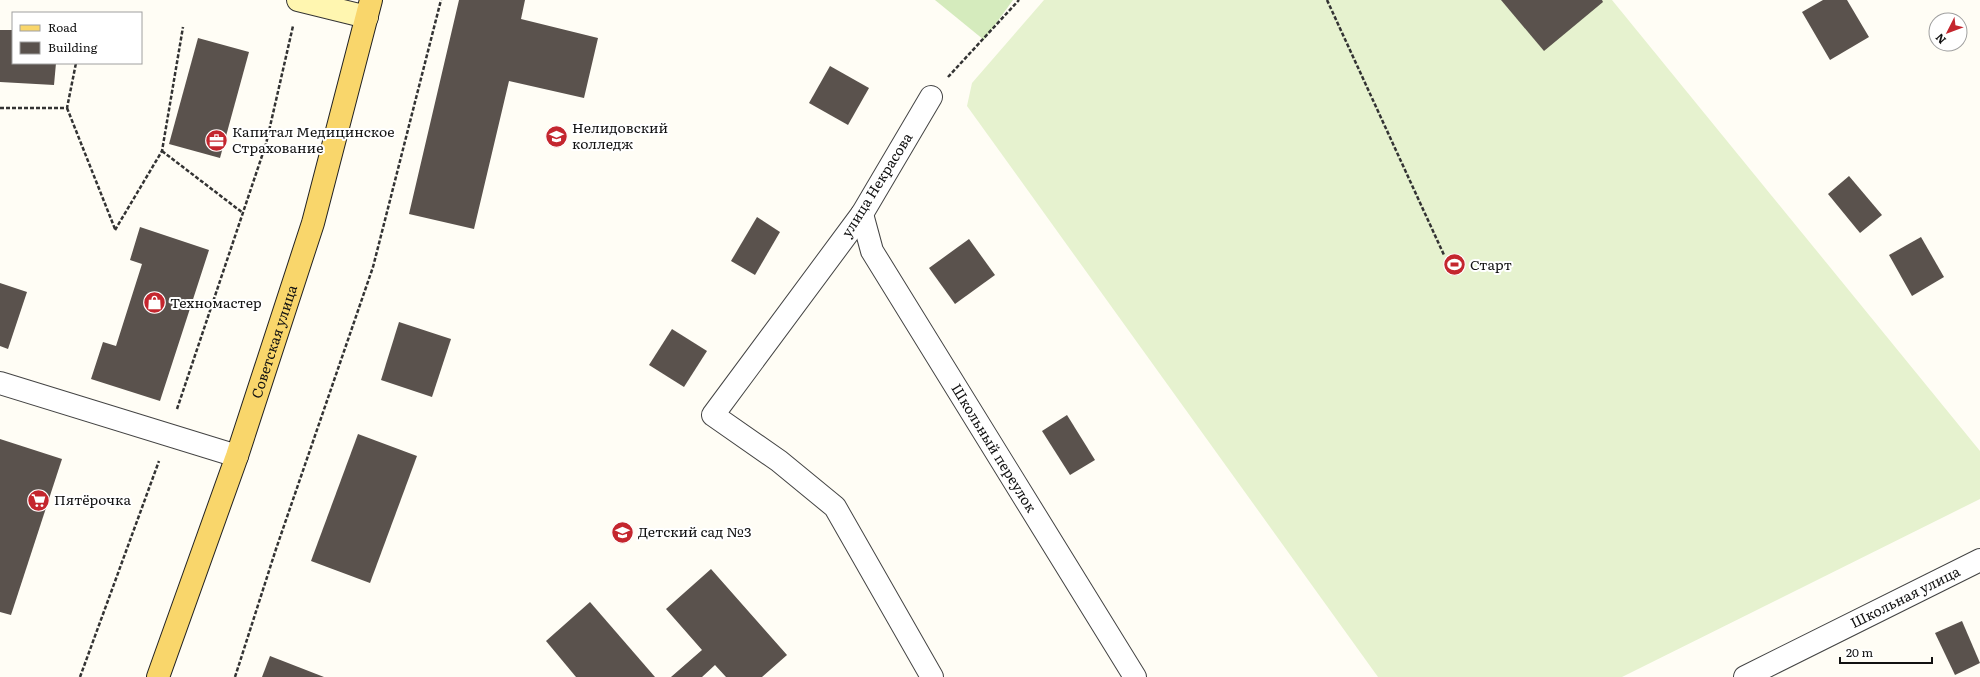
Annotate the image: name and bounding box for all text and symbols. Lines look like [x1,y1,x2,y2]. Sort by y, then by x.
legend [12,12,142,64]
north arrow [1928,12,1968,52]
text: Road [48,18,78,36]
text: N [1931,31,1949,48]
text: Building [48,38,98,56]
place label: Нелидовский колледж [572,117,668,153]
place label: Капитал Медицинское Страхование [232,121,394,157]
school or university icon: Нелидовский колледж [543,123,569,149]
office icon: Капитал Медицинское Страхование [203,127,229,153]
street label: улица Некрасова [836,128,917,241]
sports icon: Старт [1441,252,1467,278]
place label: Старт [1470,254,1512,274]
street label: Советская улица [246,282,301,401]
shop icon: Техномастер [141,290,167,316]
place label: Техномастер [170,292,262,312]
street label: Школьный переулок [947,379,1042,516]
supermarket icon: Пятёрочка [26,487,52,513]
place label: Пятёрочка [54,489,132,509]
school or university icon: Детский сад №3 [610,519,636,545]
place label: Детский сад №3 [638,521,751,541]
street label: Школьная улица [1847,560,1963,632]
scale bar [1840,639,1932,665]
text: 20 m [1846,643,1873,661]

